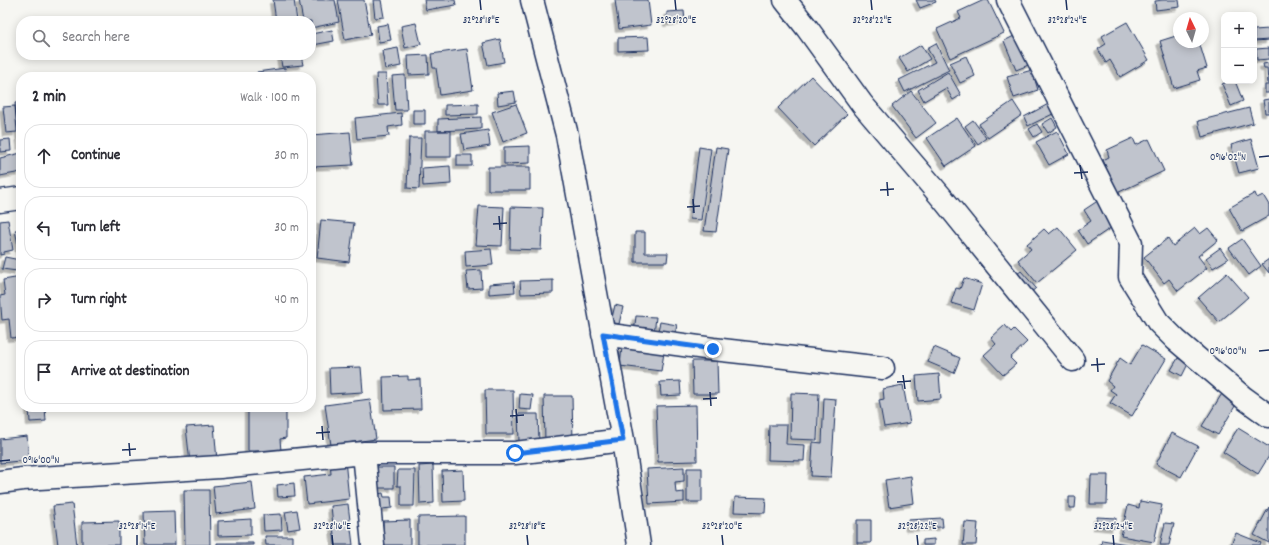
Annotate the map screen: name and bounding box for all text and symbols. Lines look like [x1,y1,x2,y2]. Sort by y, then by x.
north arrow [1173,12,1209,48]
map controls [1221,12,1257,84]
button: + [1221,12,1257,48]
text: 32°28'18"E [463,14,500,28]
text: 32°28'20"E [656,14,697,28]
text: 32°28'22"E [852,14,892,28]
text: 32°28'24"E [1048,14,1087,28]
search box [16,16,316,60]
icon: search [30,27,52,49]
text: Search here [62,27,130,49]
button: − [1221,48,1257,84]
text: 2 min [32,86,66,110]
text: Walk · 100 m [240,89,300,108]
icon: ahead [33,145,55,167]
text: Continue [71,145,120,167]
text: 30 m [274,147,299,166]
text: 0°16'02"N [1210,151,1246,165]
icon: left [33,217,55,239]
text: Turn left [71,217,120,239]
text: 30 m [274,219,299,238]
icon: right [33,289,55,311]
text: Turn right [71,289,127,311]
text: 40 m [275,291,299,310]
route end [704,340,722,358]
text: 0°16'00"N [1209,345,1247,359]
icon: arrive [33,361,55,383]
text: Arrive at destination [71,361,189,383]
route start [506,444,524,462]
text: 0°16'00"N [22,454,60,468]
text: 32°28'14"E [119,520,156,534]
text: 32°28'16"E [313,520,351,534]
text: 32°28'18"E [509,520,546,534]
text: 32°28'20"E [702,520,743,534]
text: 32°28'22"E [897,520,937,534]
text: 32°28'24"E [1094,520,1133,534]

